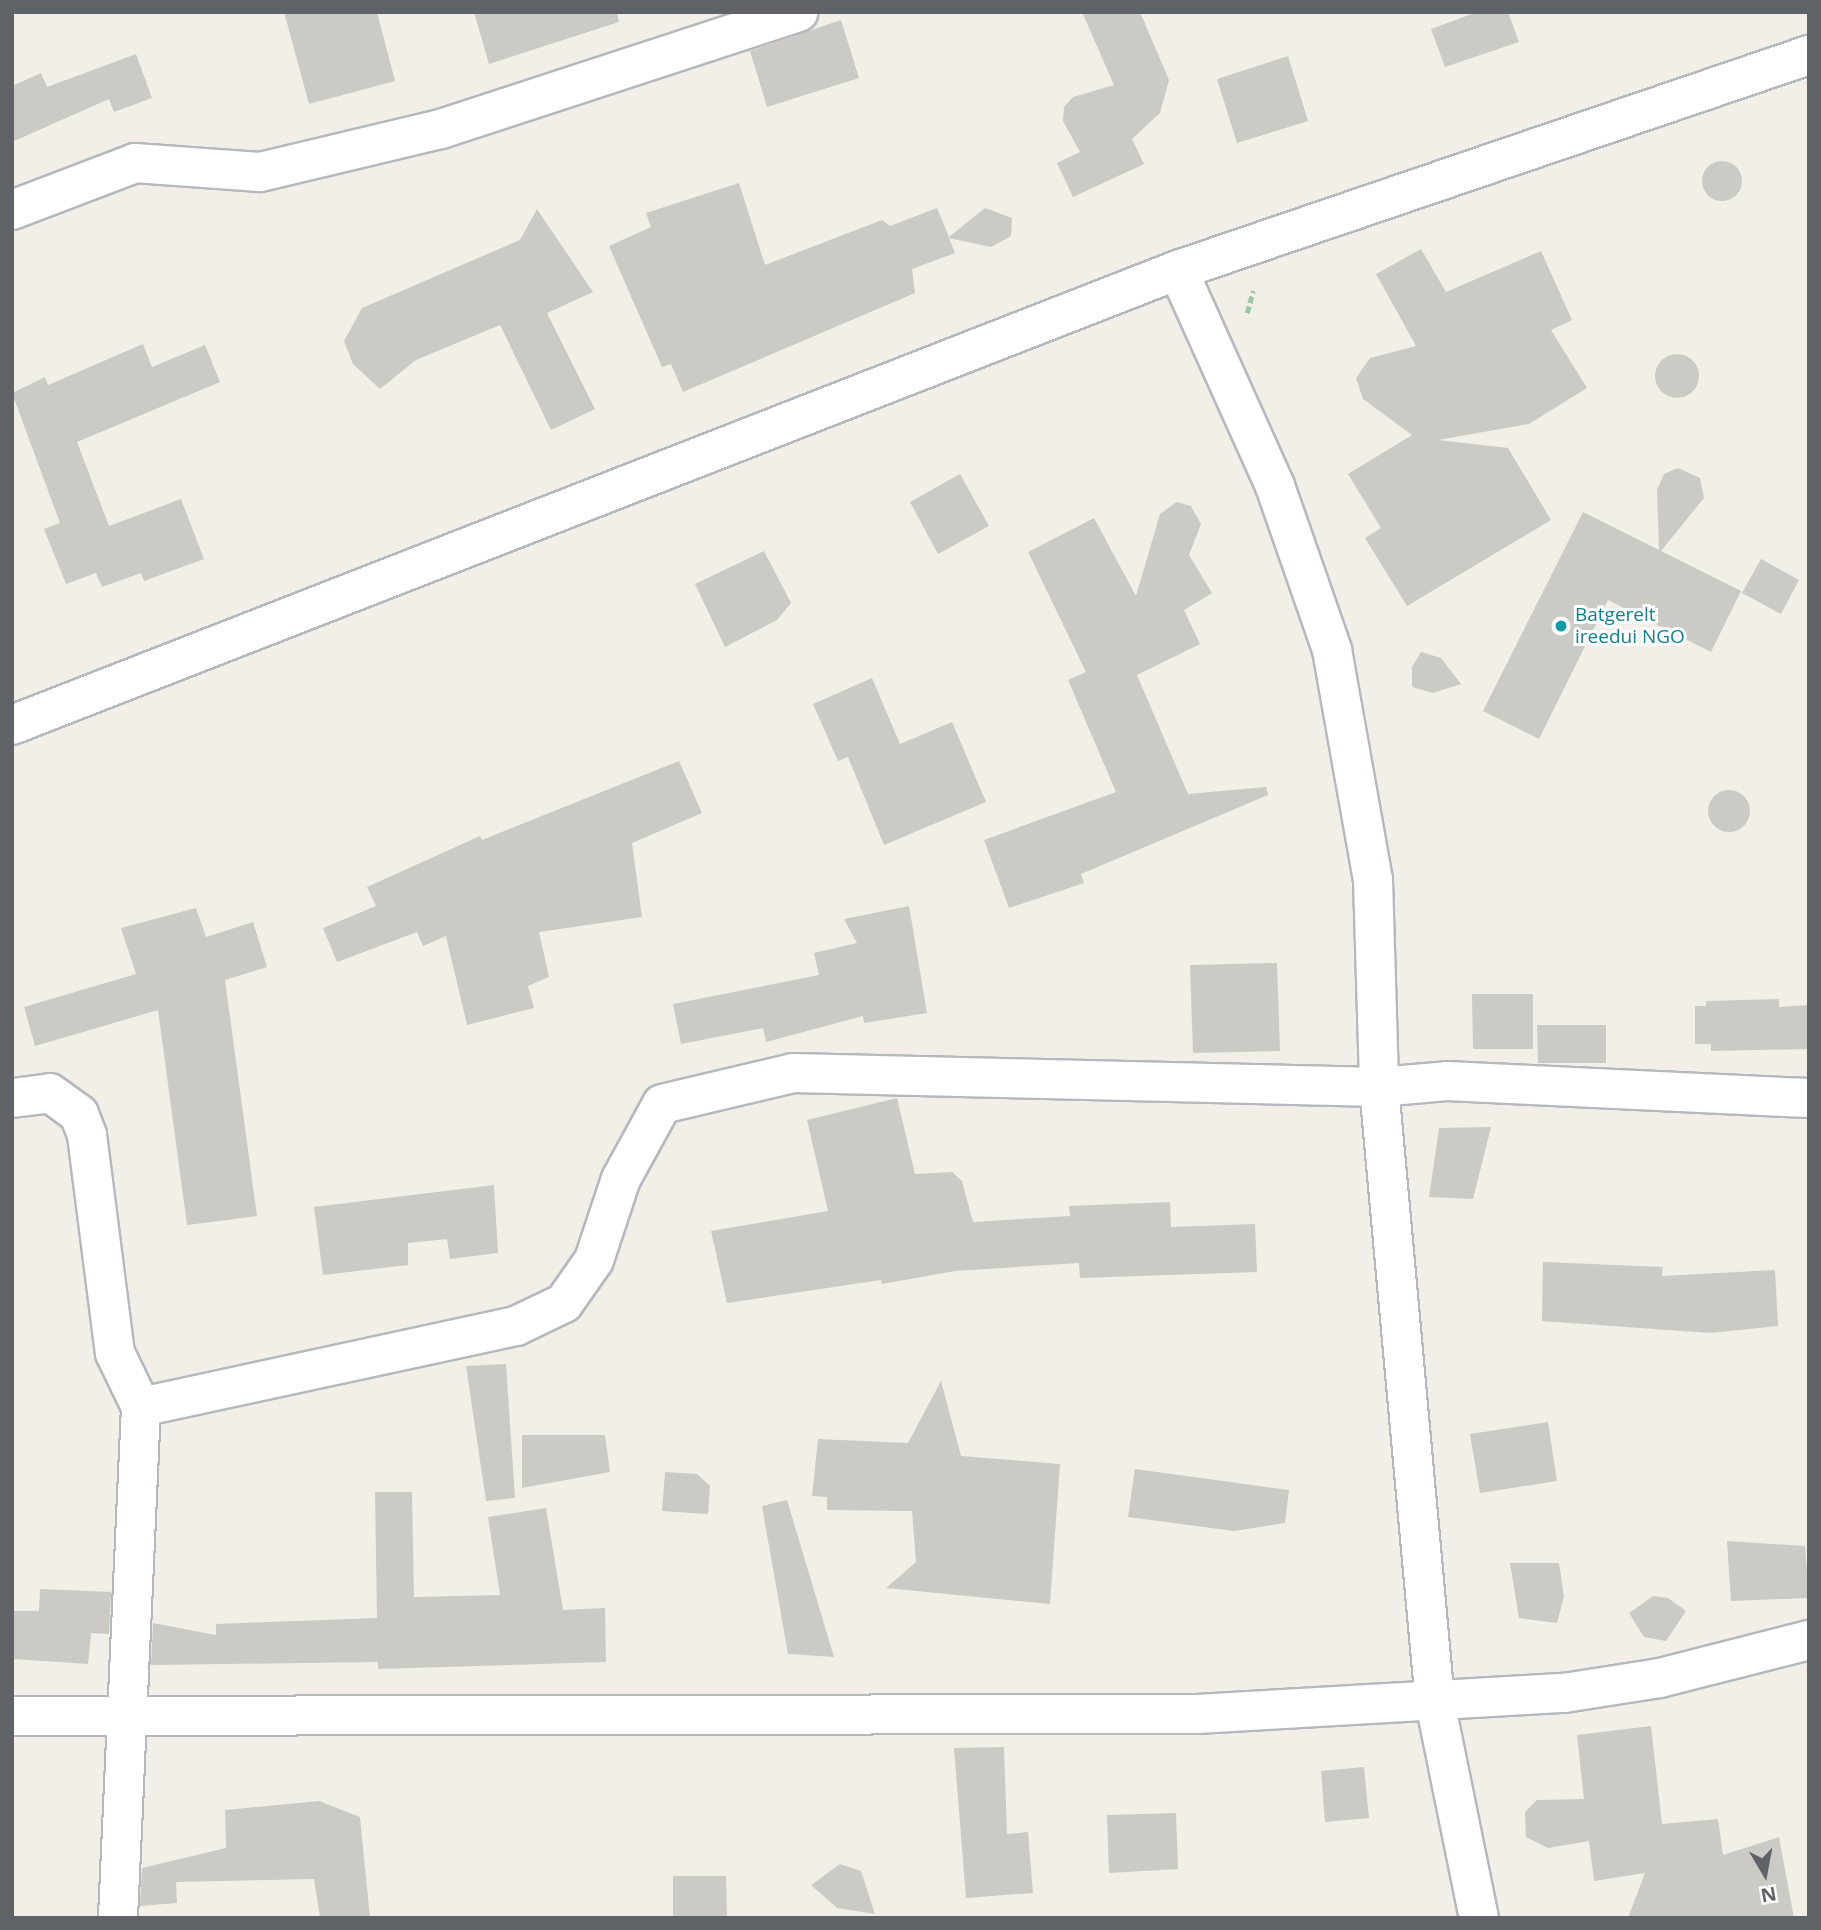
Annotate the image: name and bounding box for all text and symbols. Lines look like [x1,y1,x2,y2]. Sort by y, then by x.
place label: Batgerelt ireedui NGO [1575,604,1685,648]
marker: Batgerelt ireedui NGO [1553,618,1569,634]
north arrow [1730,1839,1800,1909]
text: N [1759,1881,1779,1909]

